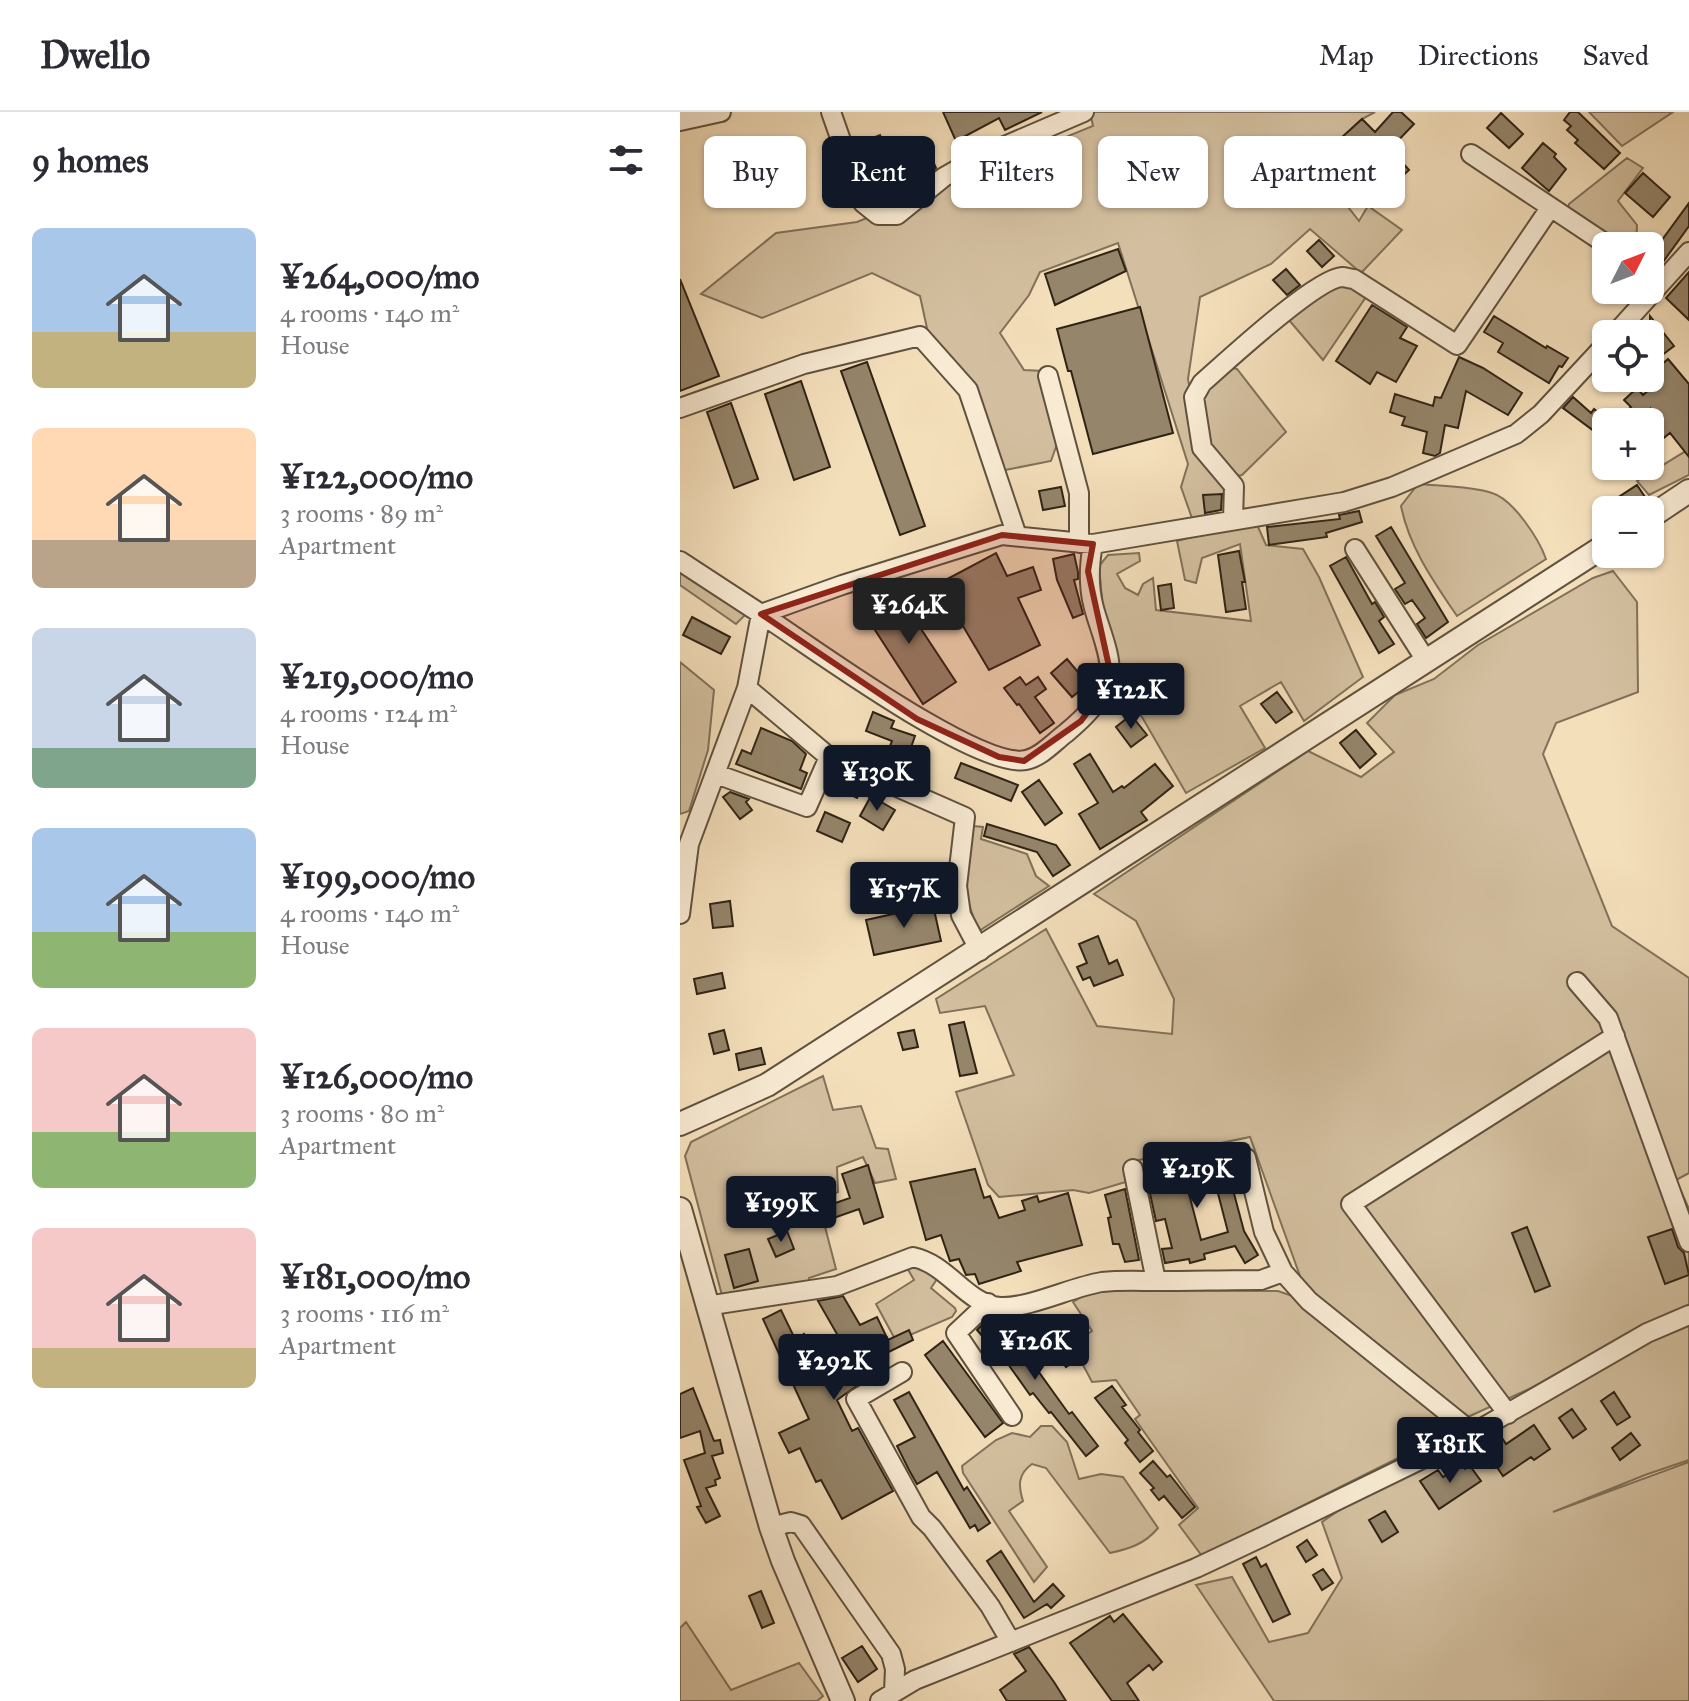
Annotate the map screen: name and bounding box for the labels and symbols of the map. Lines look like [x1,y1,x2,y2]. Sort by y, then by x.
north arrow [1592,232,1664,304]
pin: ¥264K [853,578,965,646]
pin: ¥122K [1075,663,1187,731]
pin: ¥130K [821,745,933,813]
pin: ¥157K [848,862,960,930]
pin: ¥219K [1141,1142,1253,1210]
pin: ¥199K [725,1176,837,1244]
pin: ¥126K [979,1314,1091,1382]
pin: ¥292K [778,1334,890,1402]
pin: ¥181K [1394,1417,1506,1485]

